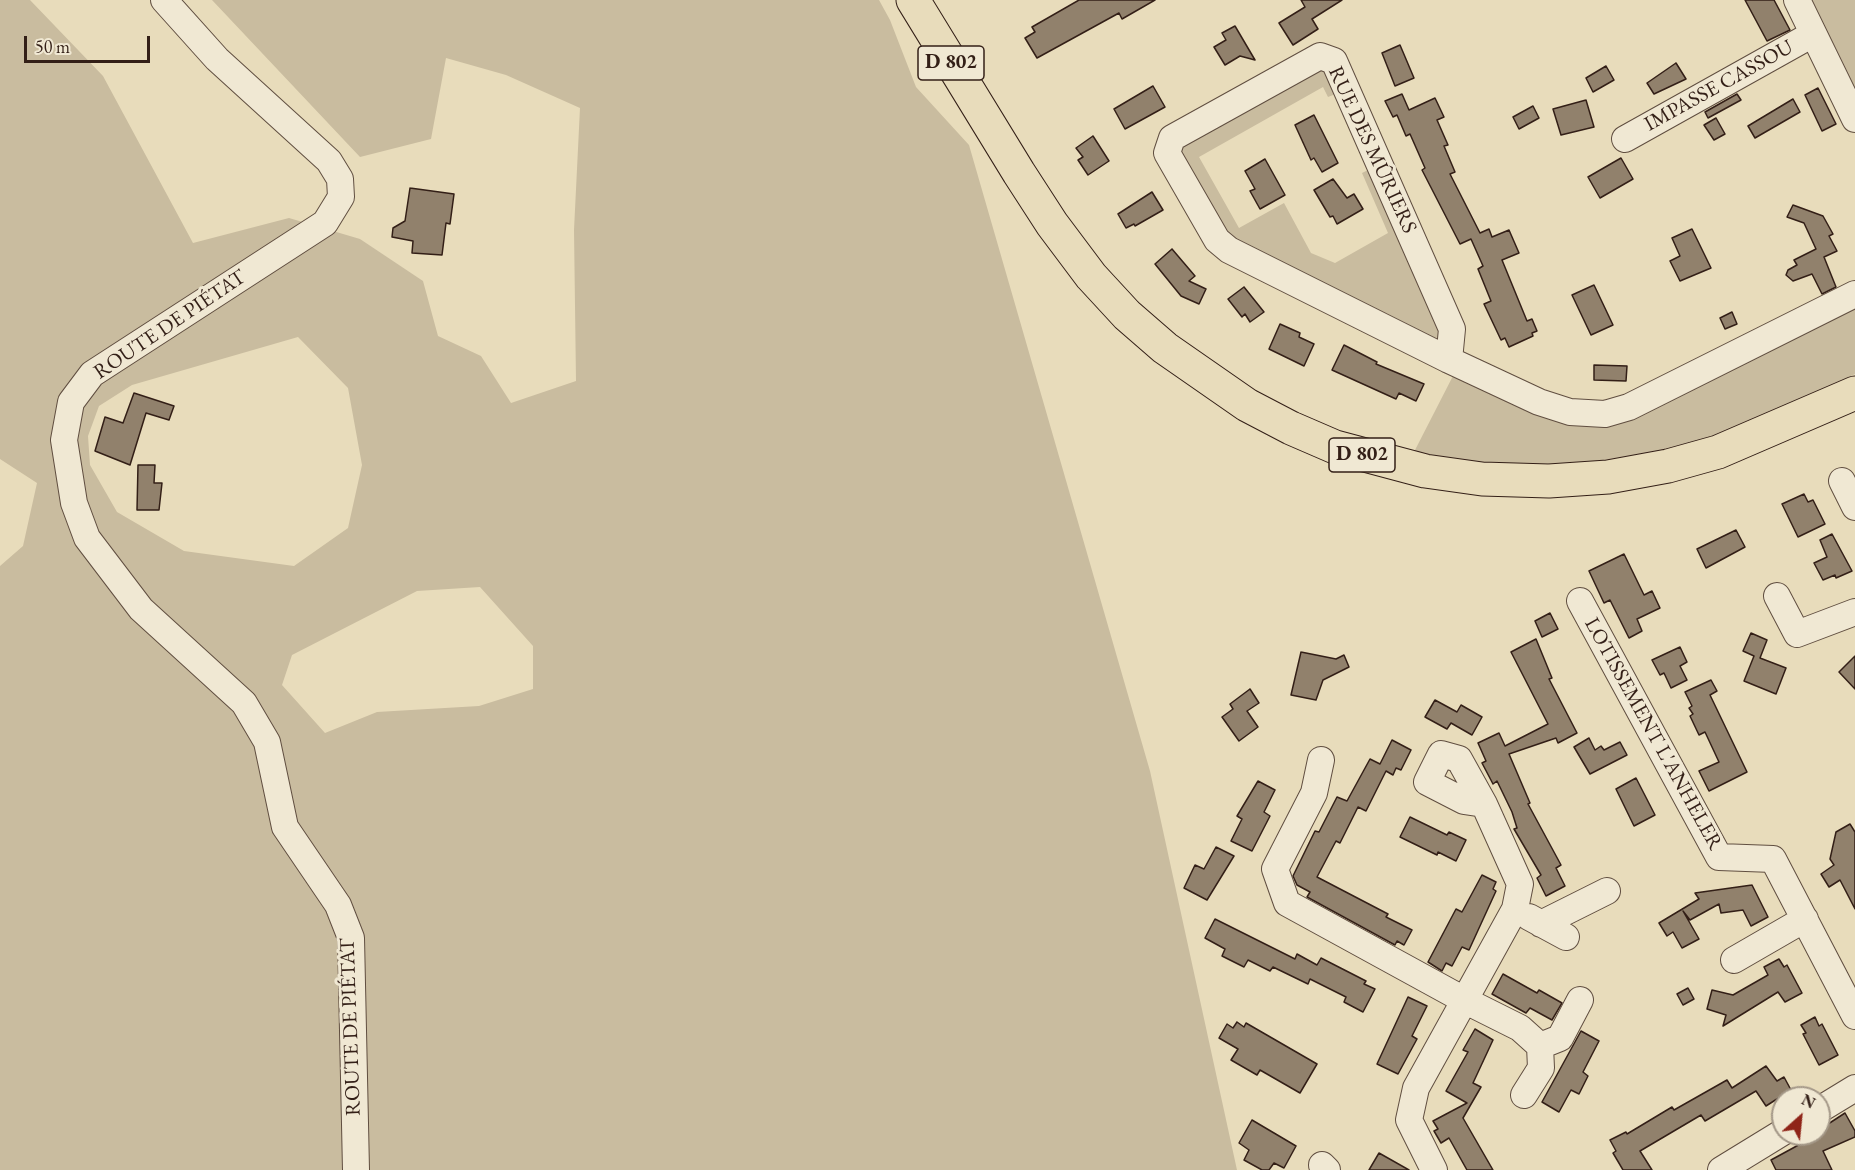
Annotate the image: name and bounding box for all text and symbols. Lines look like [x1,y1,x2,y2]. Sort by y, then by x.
scale bar [27,24,153,62]
text: 50 m [35,35,70,58]
street label: IMPASSE CASSOU [1640,35,1798,137]
road number: D 802 [918,46,984,80]
street label: RUE DES MÛRIERS [1322,63,1422,237]
street label: ROUTE DE PIÉTAT [89,265,251,385]
road number: D 802 [1329,438,1395,472]
street label: LOTISSEMENT L'ANHELER [1579,613,1727,855]
street label: ROUTE DE PIÉTAT [335,938,367,1116]
north arrow [1771,1086,1831,1146]
text: N [1798,1089,1819,1114]

